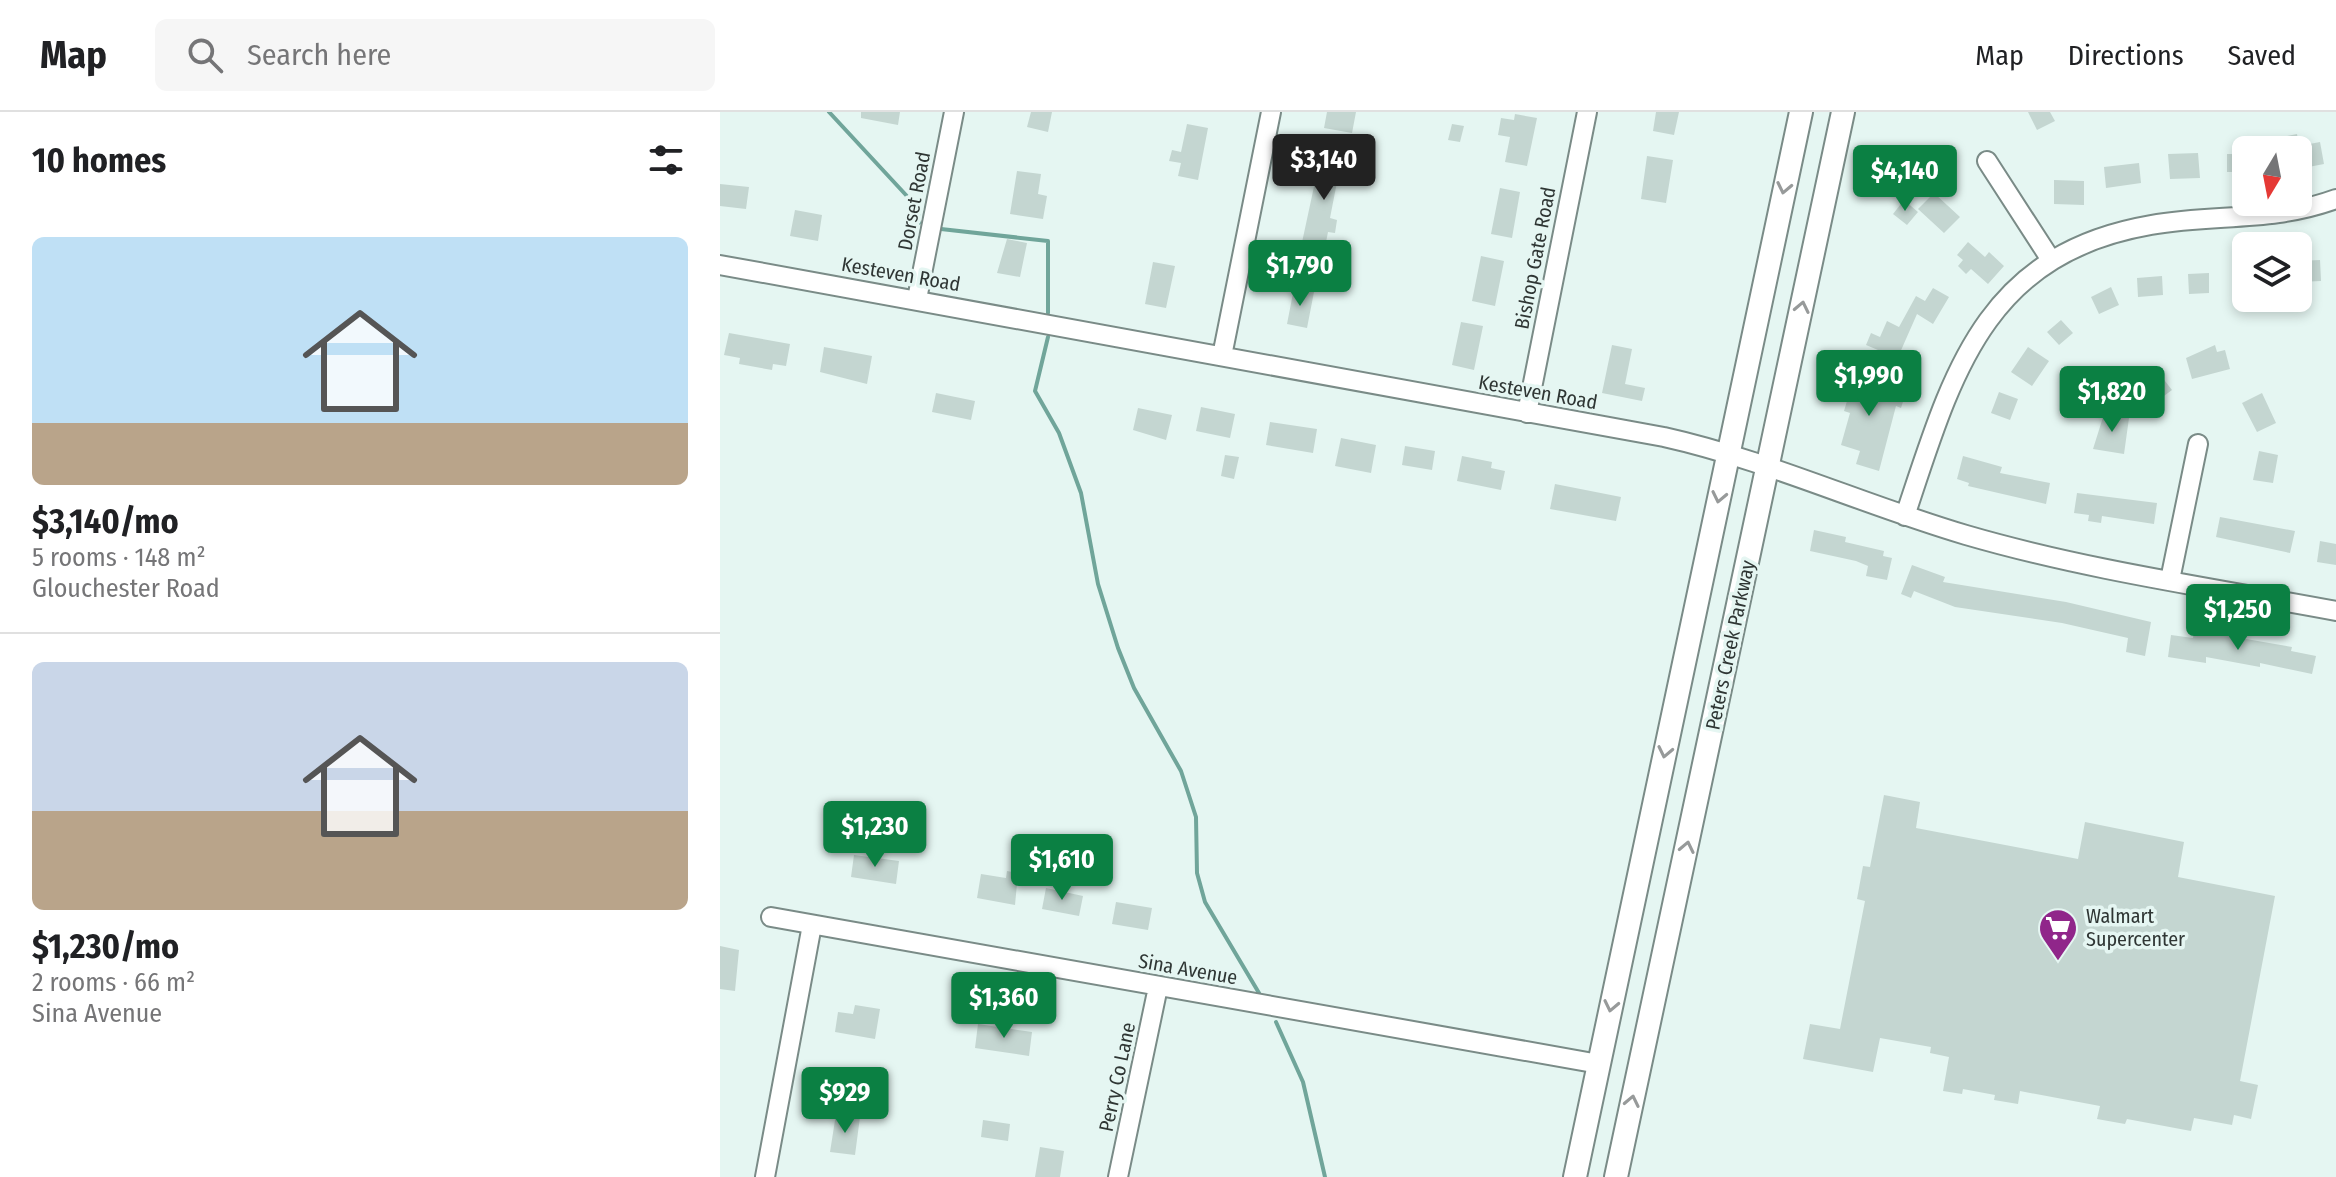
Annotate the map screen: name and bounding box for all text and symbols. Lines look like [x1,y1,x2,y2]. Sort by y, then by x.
search box [155,19,715,91]
text: Map [40,32,107,78]
icon: search [183,33,227,77]
text: Search here [247,37,391,73]
text: Map [1975,39,2024,72]
text: Directions [2068,39,2184,72]
text: Saved [2228,39,2296,72]
pin: $3,140 [1259,134,1389,202]
north arrow [2232,136,2312,216]
map controls [2232,136,2312,312]
icon: filters [644,138,688,182]
text: 10 homes [32,140,166,181]
text: $3,140 [1290,144,1358,175]
pin: $4,140 [1840,145,1970,213]
street label: Dorset Road [893,150,935,252]
text: $4,140 [1871,155,1939,186]
one-way arrow [1777,182,1794,195]
street label: Bishop Gate Road [1509,185,1561,331]
button: layers [2232,232,2312,312]
pin: $1,790 [1235,240,1365,308]
text: $1,790 [1266,250,1334,281]
street label: Kesteven Road [840,252,962,296]
icon: home [288,289,432,433]
one-way arrow [1793,301,1810,315]
pin: $1,990 [1804,350,1934,418]
text: $1,990 [1834,360,1904,391]
pin: $1,820 [2047,366,2177,434]
street label: Kesteven Road [1477,370,1599,414]
text: $1,820 [2078,376,2146,407]
one-way arrow [1711,490,1728,504]
text: $3,140/mo [32,501,179,542]
text: 5 rooms · 148 m² [32,542,206,573]
street label: Peters Creek Parkway [1700,558,1760,732]
text: Glouchester Road [32,573,220,604]
pin: $1,250 [2173,584,2303,652]
text: $1,250 [2204,594,2272,625]
icon: home [288,714,432,858]
one-way arrow [1657,745,1674,758]
pin: $1,230 [810,801,940,869]
text: $1,230 [841,811,909,842]
pin: $1,610 [997,834,1127,902]
one-way arrow [1678,840,1695,854]
text: $1,610 [1029,844,1095,875]
place label: Walmart Supercenter [2086,904,2185,951]
supermarket icon: Walmart Supercenter [2037,907,2079,962]
text: $1,230/mo [32,926,179,967]
street label: Sina Avenue [1137,948,1239,990]
text: 2 rooms · 66 m² [32,967,195,998]
pin: $1,360 [939,972,1069,1040]
text: $1,360 [969,982,1039,1013]
text: Sina Avenue [32,998,162,1029]
one-way arrow [1603,999,1620,1012]
street label: Perry Co Lane [1094,1020,1140,1134]
pin: $929 [798,1067,892,1135]
text: $929 [820,1077,870,1108]
one-way arrow [1622,1094,1639,1107]

